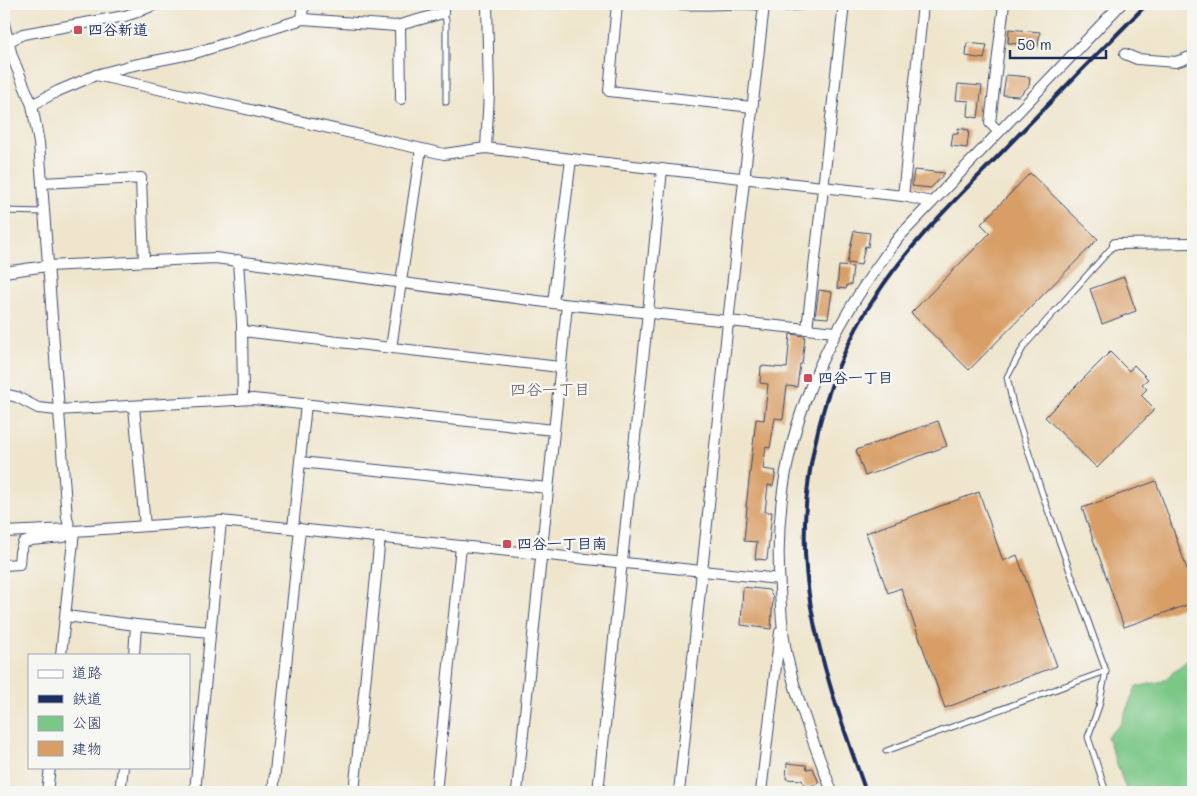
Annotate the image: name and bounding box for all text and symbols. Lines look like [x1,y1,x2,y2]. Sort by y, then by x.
place label: 四谷新道 [88,19,148,39]
marker: 四谷新道 [72,24,84,36]
scale bar [1010,28,1106,60]
text: 50 m [1017,34,1052,54]
place label: 四谷一丁目 [818,367,893,387]
marker: 四谷一丁目 [802,372,814,384]
district label: 四谷一丁目 [510,378,590,399]
place label: 四谷一丁目南 [517,533,607,553]
marker: 四谷一丁目南 [501,538,513,550]
legend [28,654,190,768]
text: 道路 [72,662,102,682]
text: 鉄道 [72,688,102,708]
text: 公園 [72,712,102,732]
text: 建物 [72,738,102,758]

